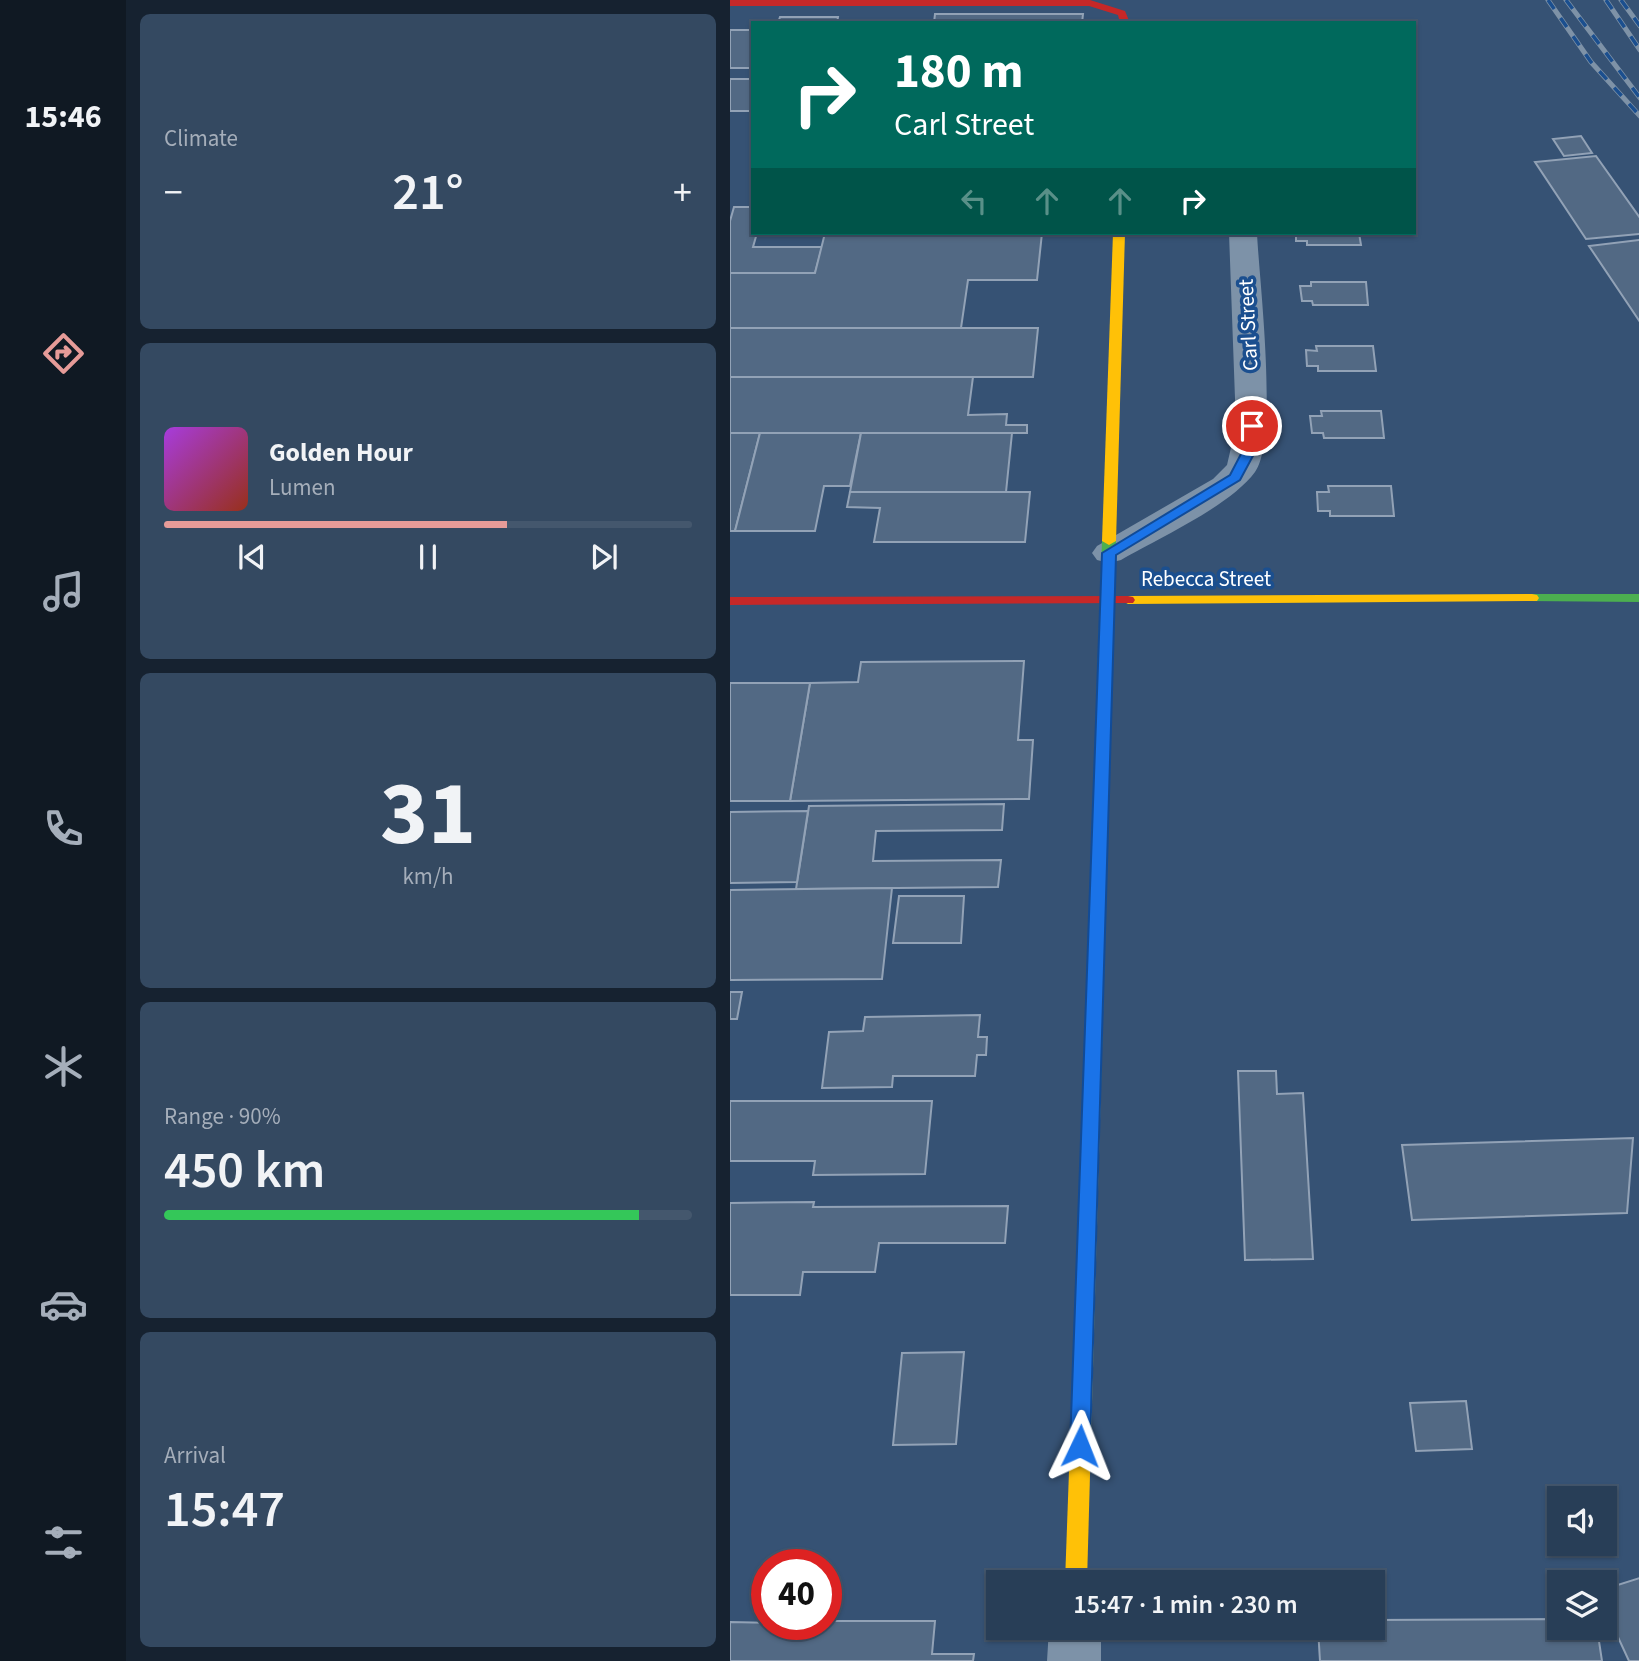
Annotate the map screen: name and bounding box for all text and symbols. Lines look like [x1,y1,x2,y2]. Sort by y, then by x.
text: 180 m [894,37,1023,107]
icon: right [779,49,870,140]
text: 15:46 [24,94,102,140]
text: Carl Street [894,102,1034,148]
text: Climate [164,122,238,155]
text: 21° [392,156,464,230]
text: − [164,166,183,220]
text: + [673,166,692,220]
icon: left [955,182,993,220]
icon: ahead [1028,182,1066,220]
icon: ahead [1101,182,1139,220]
icon: right [1174,182,1212,220]
street label: Carl Street [1231,278,1265,372]
icon: directions [39,329,88,378]
pin [1222,396,1282,456]
icon: arrive [1233,407,1271,445]
text: Golden Hour [269,434,413,471]
text: Lumen [269,471,336,504]
icon: previous [233,538,271,576]
icon: pause [409,538,447,576]
icon: next [585,538,623,576]
street label: Rebecca Street [1141,564,1271,594]
icon: music [39,567,88,616]
text: 31 [380,750,476,879]
icon: phone [39,804,88,853]
text: km/h [402,860,454,893]
icon: climate [39,1042,88,1091]
text: Range · 90% [164,1100,281,1133]
text: 450 km [164,1134,325,1208]
icon: car [39,1280,88,1329]
position arrow [1043,1409,1117,1483]
text: Arrival [164,1439,226,1472]
text: 15:47 [164,1473,285,1547]
map controls [1547,1486,1617,1640]
button: sound [1547,1486,1617,1556]
icon: filters [39,1518,88,1567]
speed limit sign: 40 [751,1549,842,1640]
button: layers [1547,1570,1617,1640]
text: 15:47 · 1 min · 230 m [1073,1586,1298,1623]

